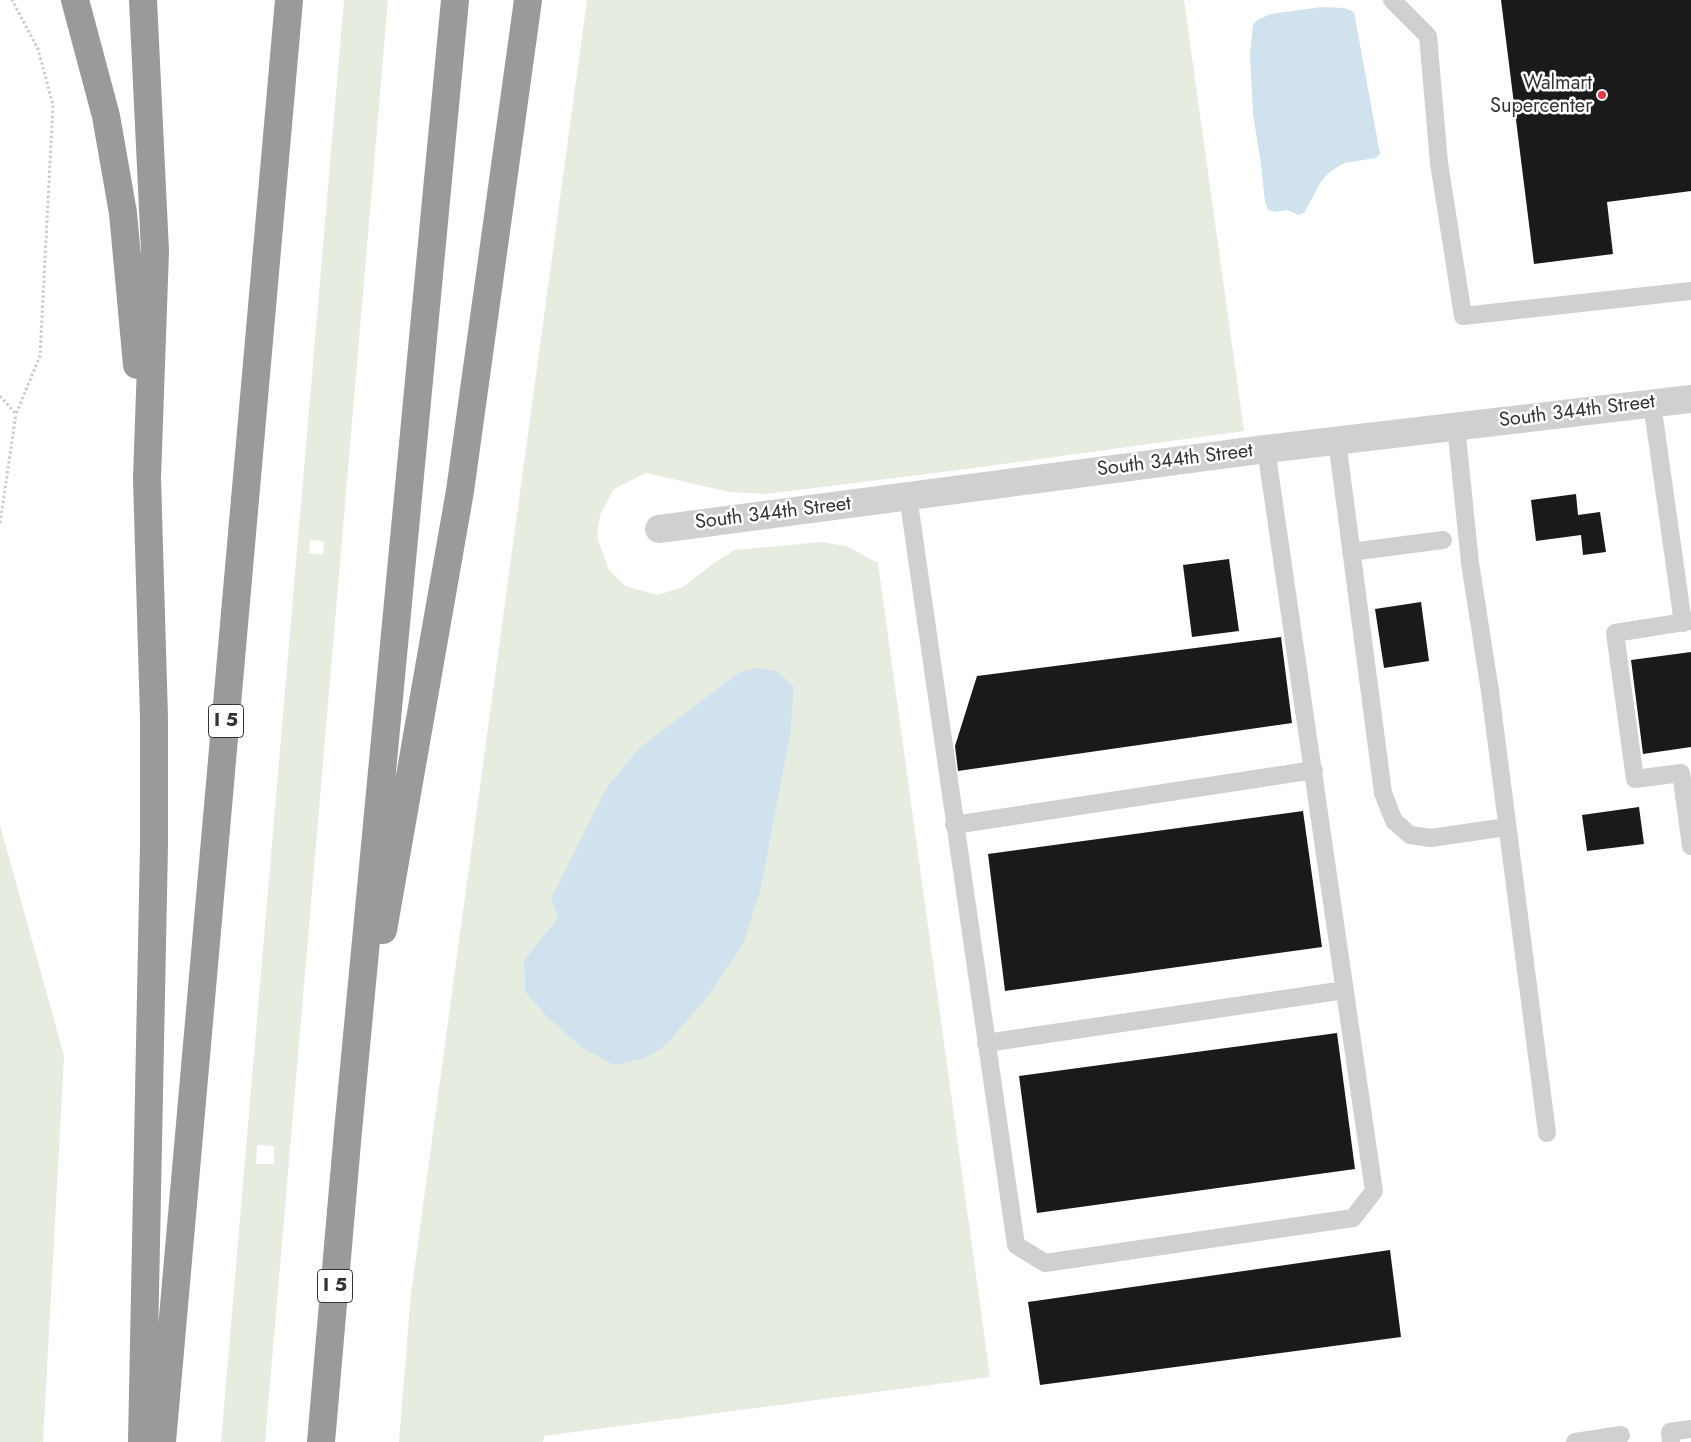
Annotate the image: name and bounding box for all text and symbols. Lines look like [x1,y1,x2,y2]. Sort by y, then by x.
place label: Walmart Supercenter [1490,72,1592,119]
marker: Walmart Supercenter [1596,89,1608,101]
street label: South 344th Street [1498,391,1656,433]
street label: South 344th Street [1096,440,1254,482]
street label: South 344th Street [694,493,852,535]
road number: I 5 [208,704,244,738]
road number: I 5 [318,1270,352,1302]

